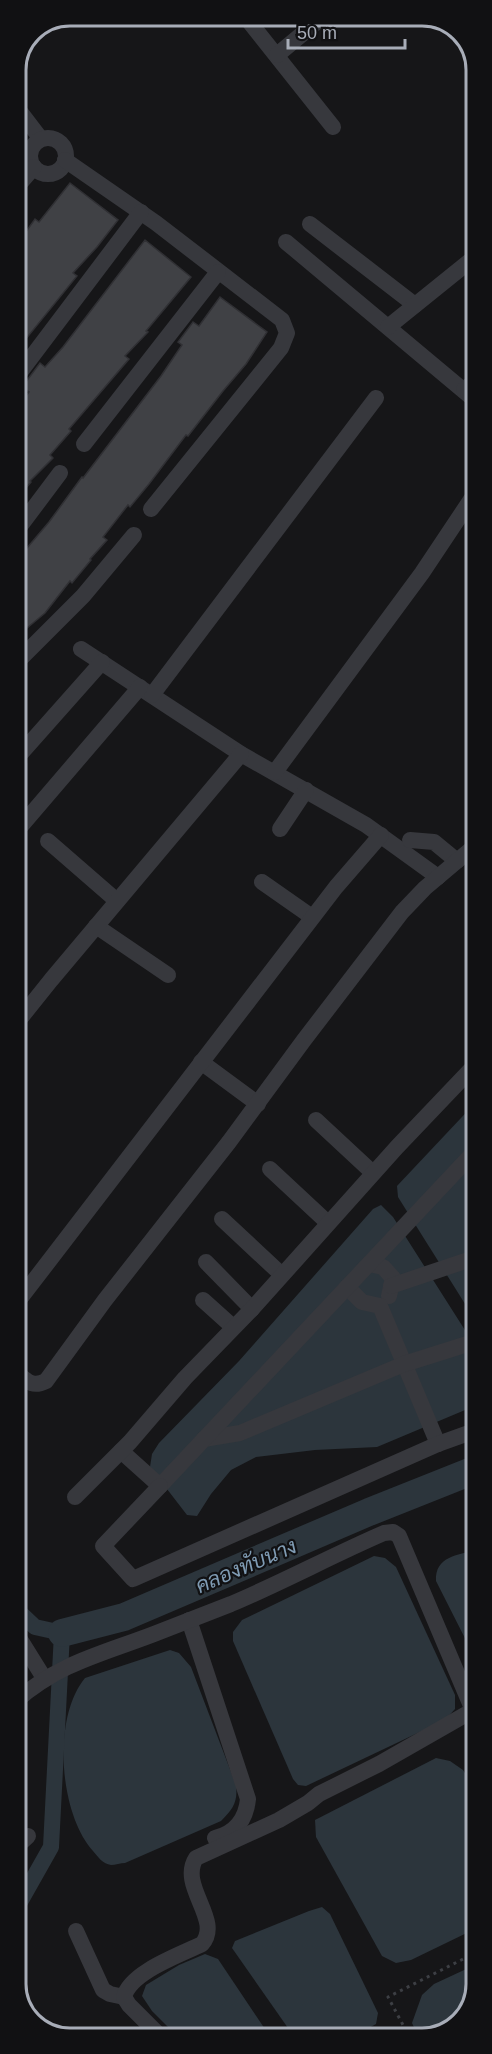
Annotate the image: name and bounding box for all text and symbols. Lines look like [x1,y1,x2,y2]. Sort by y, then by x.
scale bar [288,12,405,50]
text: 50 m [297,23,337,43]
water label: คลองทับนาง [192,1534,300,1597]

